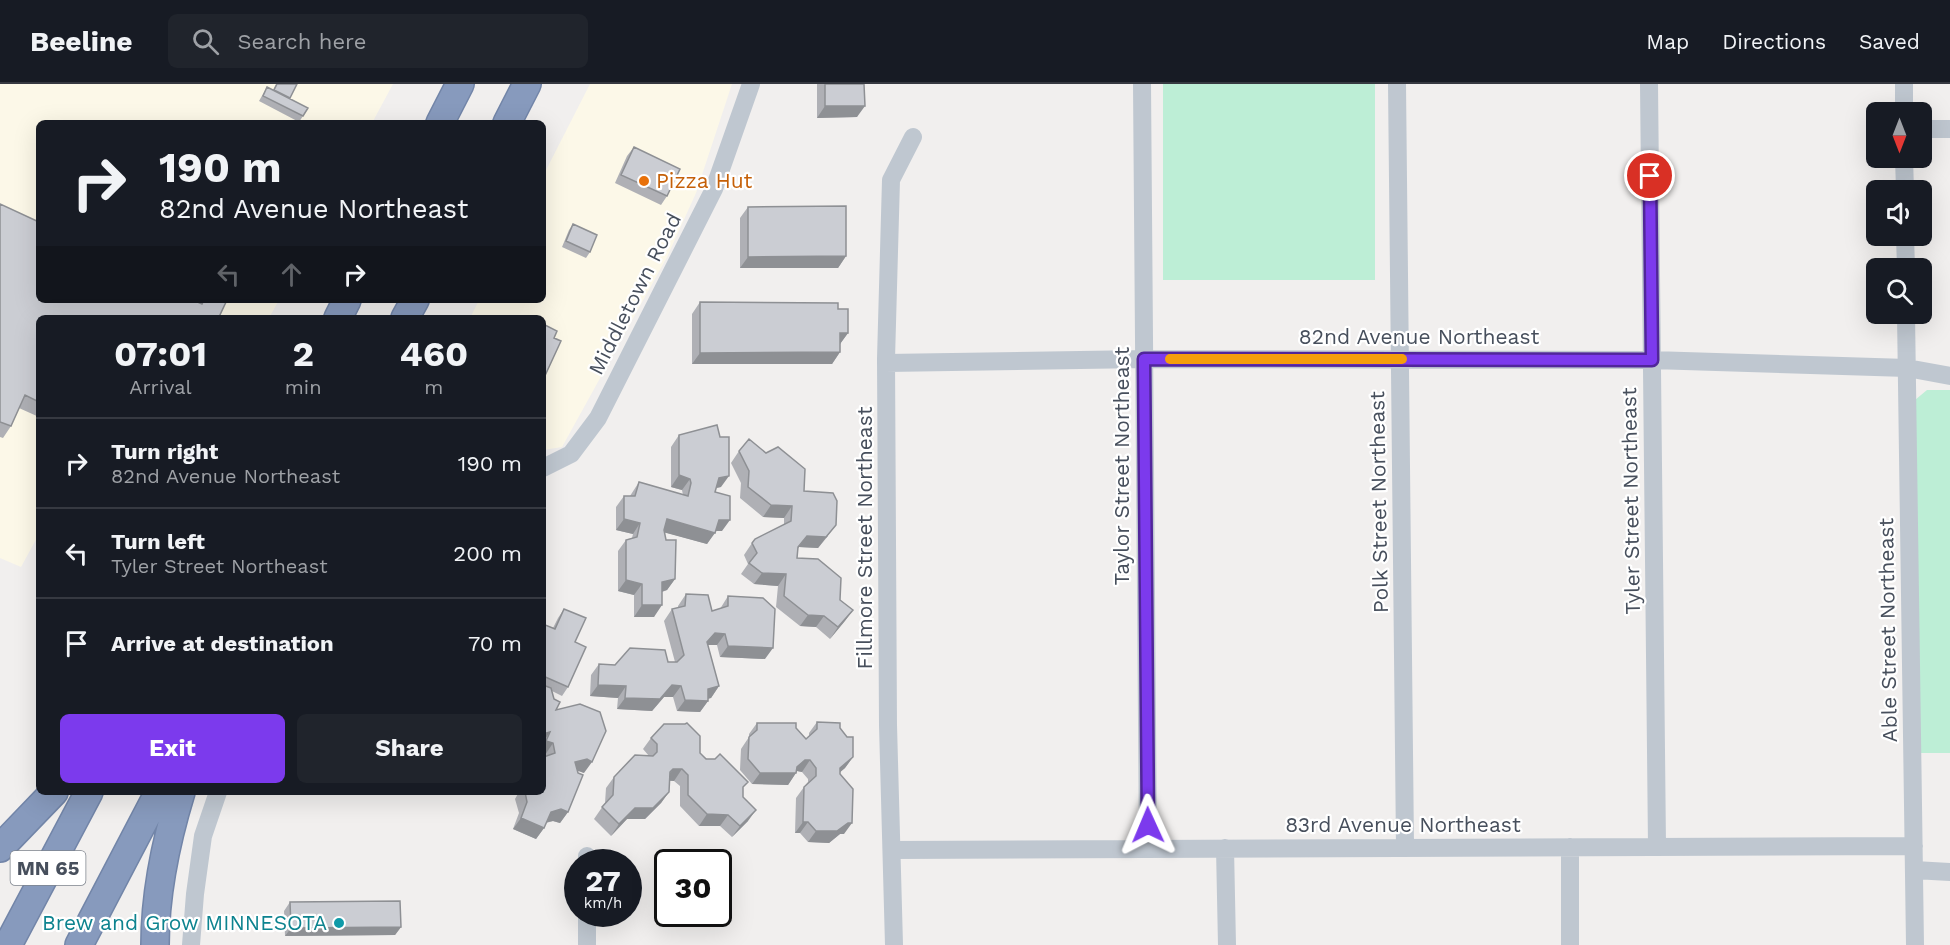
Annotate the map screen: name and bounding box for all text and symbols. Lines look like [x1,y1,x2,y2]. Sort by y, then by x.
search box [168,14,588,68]
text: Beeline [30,25,132,58]
icon: search [189,25,222,58]
text: Search here [237,29,366,54]
text: Map [1646,29,1689,54]
text: Directions [1722,29,1826,54]
text: Saved [1859,29,1920,54]
north arrow [1866,102,1932,168]
map controls [1866,102,1932,324]
text: 190 m [159,143,282,192]
icon: right [60,144,138,222]
pin [1624,150,1675,201]
icon: arrive [1633,159,1666,192]
place label: Pizza Hut [656,168,753,193]
marker: Pizza Hut [637,174,651,188]
button: sound [1866,180,1932,246]
text: 82nd Avenue Northeast [159,193,468,225]
street label: Middletown Road [583,209,686,379]
icon: left [212,258,245,291]
icon: ahead [275,258,308,291]
icon: right [338,258,371,291]
button: search [1866,258,1932,324]
street label: 82nd Avenue Northeast [1299,324,1539,349]
text: 07:01 [114,333,207,375]
text: 2 [292,333,314,375]
text: 460 [399,333,468,375]
street label: Taylor Street Northeast [1109,346,1134,585]
text: Arrival [129,375,192,399]
text: min [285,375,322,399]
text: m [424,375,443,399]
street label: Tyler Street Northeast [1616,387,1645,615]
street label: Polk Street Northeast [1364,391,1393,613]
street label: Fillmore Street Northeast [852,406,877,670]
text: Turn right [111,439,218,464]
icon: right [60,447,93,480]
text: 190 m [458,451,522,476]
text: 82nd Avenue Northeast [111,464,340,488]
street label: Able Street Northeast [1873,517,1902,742]
text: Turn left [111,529,205,554]
icon: left [60,537,93,570]
text: 200 m [453,541,522,566]
text: Tyler Street Northeast [111,554,328,578]
icon: arrive [60,627,93,660]
text: Arrive at destination [111,631,334,656]
text: 70 m [468,631,522,656]
button: Exit [60,714,285,783]
button: Share [297,714,522,783]
position arrow [1116,793,1180,857]
street label: 83rd Avenue Northeast [1285,812,1521,837]
speed limit sign: 30 [654,849,732,927]
road number: MN 65 [10,851,86,885]
text: 27 [585,863,621,898]
text: km/h [584,894,622,912]
place label: Brew and Grow MINNESOTA [42,910,327,935]
marker: Brew and Grow MINNESOTA [332,916,346,930]

